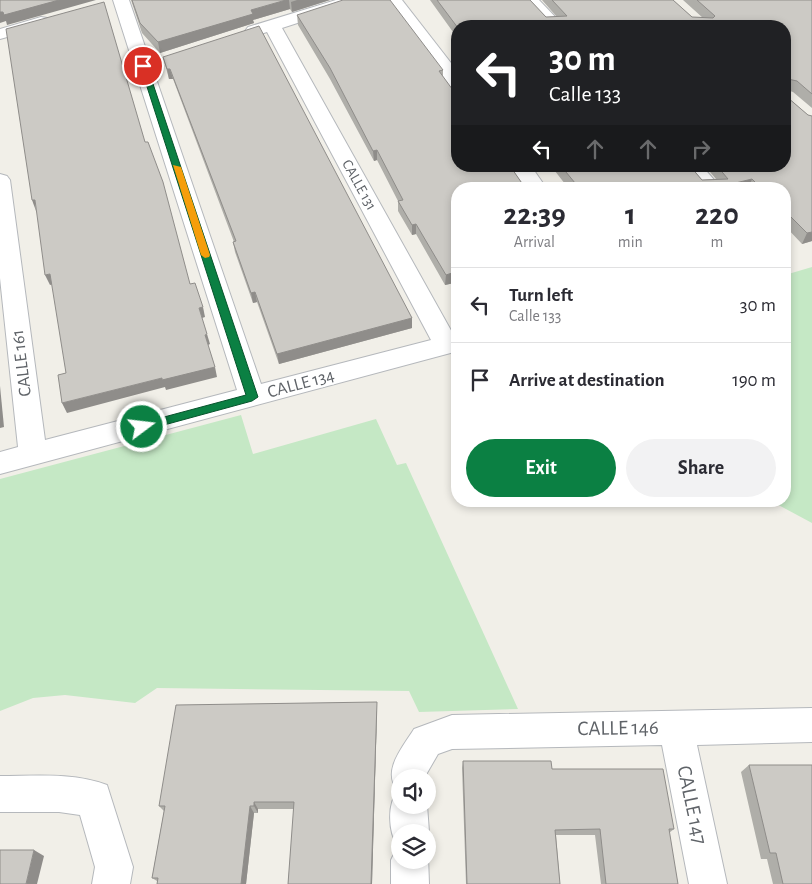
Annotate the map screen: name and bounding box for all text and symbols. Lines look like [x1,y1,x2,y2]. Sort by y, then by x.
icon: left [466,40,531,105]
text: 30 m [549,42,616,77]
pin [122,45,164,87]
icon: arrive [129,52,157,80]
text: Calle 133 [549,83,621,105]
icon: left [528,135,556,163]
icon: ahead [581,135,609,163]
icon: ahead [634,135,662,163]
icon: right [687,135,715,163]
street label: CALLE 131 [339,157,379,213]
text: 22:39 [503,200,566,230]
text: 1 [625,200,636,230]
text: 220 [695,200,739,230]
text: Arrival [514,234,555,250]
text: min [618,234,643,250]
text: m [710,234,723,250]
text: Turn left [509,286,573,305]
icon: left [466,291,494,319]
text: 30 m [740,296,776,315]
text: Calle 133 [509,308,561,324]
street label: CALLE 161 [9,329,35,397]
street label: CALLE 134 [266,366,337,402]
icon: arrive [466,366,494,394]
text: Arrive at destination [509,371,665,390]
text: 190 m [732,371,776,390]
position arrow [115,400,167,452]
button: Exit [466,439,616,497]
button: Share [626,439,776,497]
street label: CALLE 146 [577,717,659,739]
street label: CALLE 147 [673,764,711,847]
map controls [391,769,436,869]
button: sound [391,769,436,814]
button: layers [391,824,436,869]

